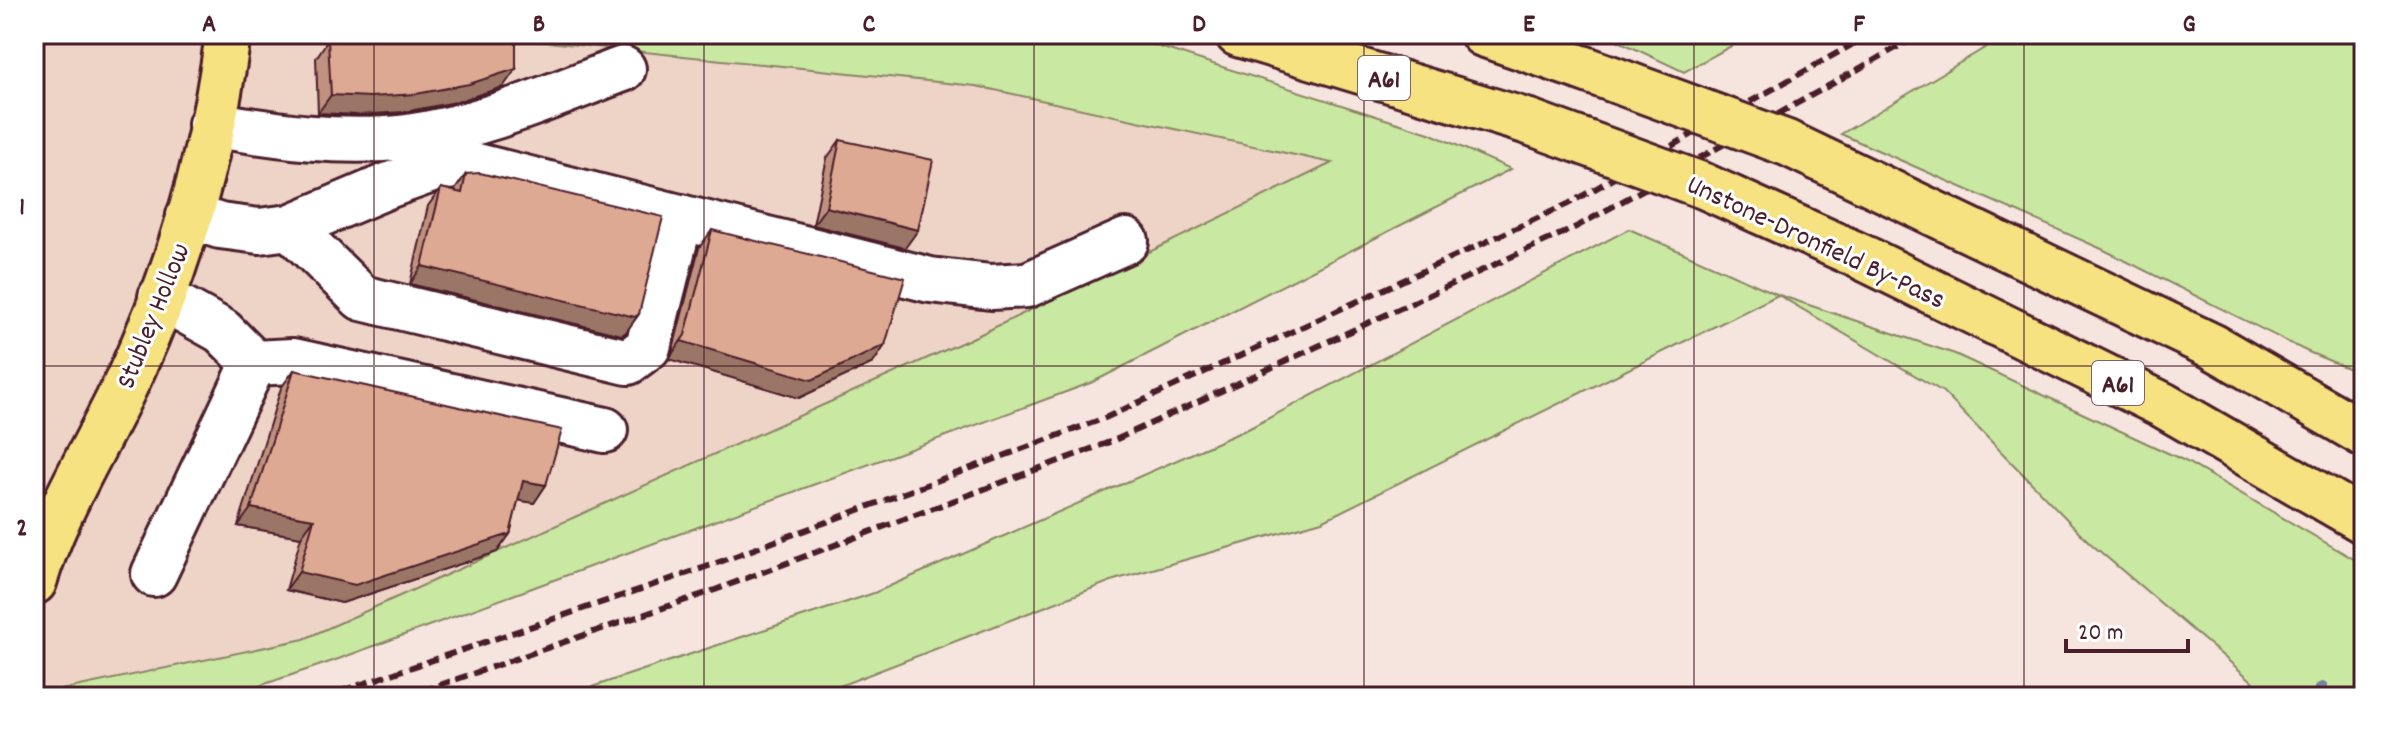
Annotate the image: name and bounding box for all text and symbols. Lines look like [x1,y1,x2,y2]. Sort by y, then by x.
text: A [202,7,216,44]
text: B [533,7,545,44]
text: C [863,7,876,44]
text: D [1192,7,1206,44]
text: E [1523,7,1535,44]
text: F [1853,7,1865,44]
text: G [2182,7,2196,44]
road number: A61 [1358,56,1410,100]
street label: Unstone-Dronfield By-Pass [1679,167,1951,322]
text: 1 [19,190,25,227]
street label: Stubley Hollow [108,238,203,396]
road number: A61 [2092,361,2144,405]
text: 2 [16,511,28,548]
scale bar [2066,603,2188,653]
text: 20 m [2078,617,2124,651]

